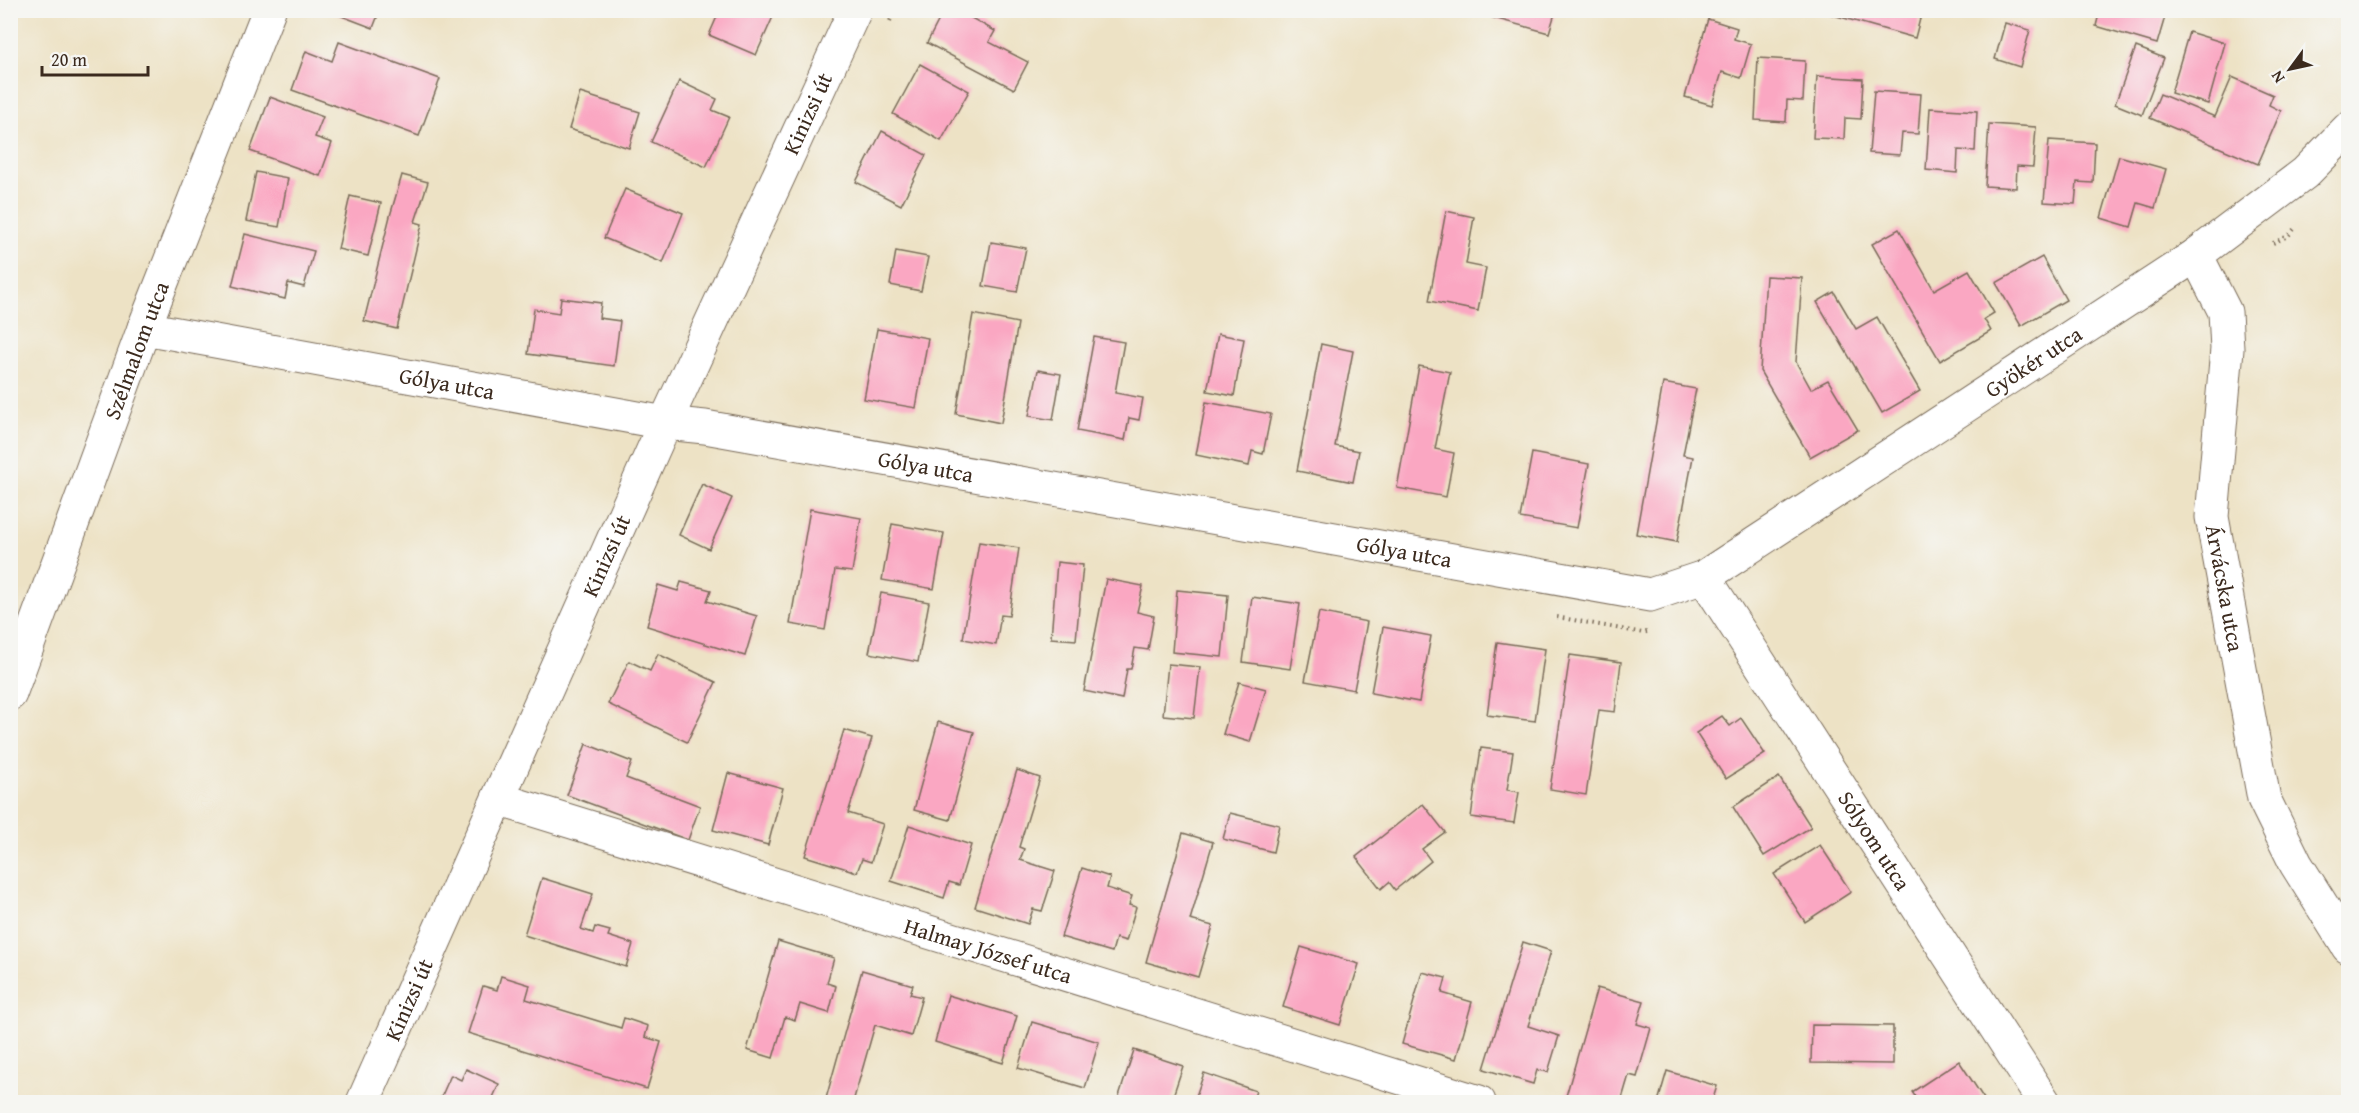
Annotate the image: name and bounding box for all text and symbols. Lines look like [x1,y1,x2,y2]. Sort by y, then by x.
scale bar [42,39,148,77]
north arrow [2260,39,2320,99]
text: 20 m [51,46,87,73]
text: N [2264,66,2290,88]
street label: Kinizsi út [775,67,840,159]
street label: Szélmalom utca [96,276,177,424]
street label: Gyökér utca [1978,318,2089,405]
street label: Gólya utca [397,359,498,408]
street label: Gólya utca [876,442,976,491]
street label: Kinizsi út [574,509,638,602]
street label: Árvácska utca [2198,522,2253,655]
street label: Gólya utca [1354,527,1455,576]
street label: Sólyom utca [1831,785,1919,897]
street label: Halmay József utca [900,909,1077,992]
street label: Kinizsi út [376,953,441,1046]

